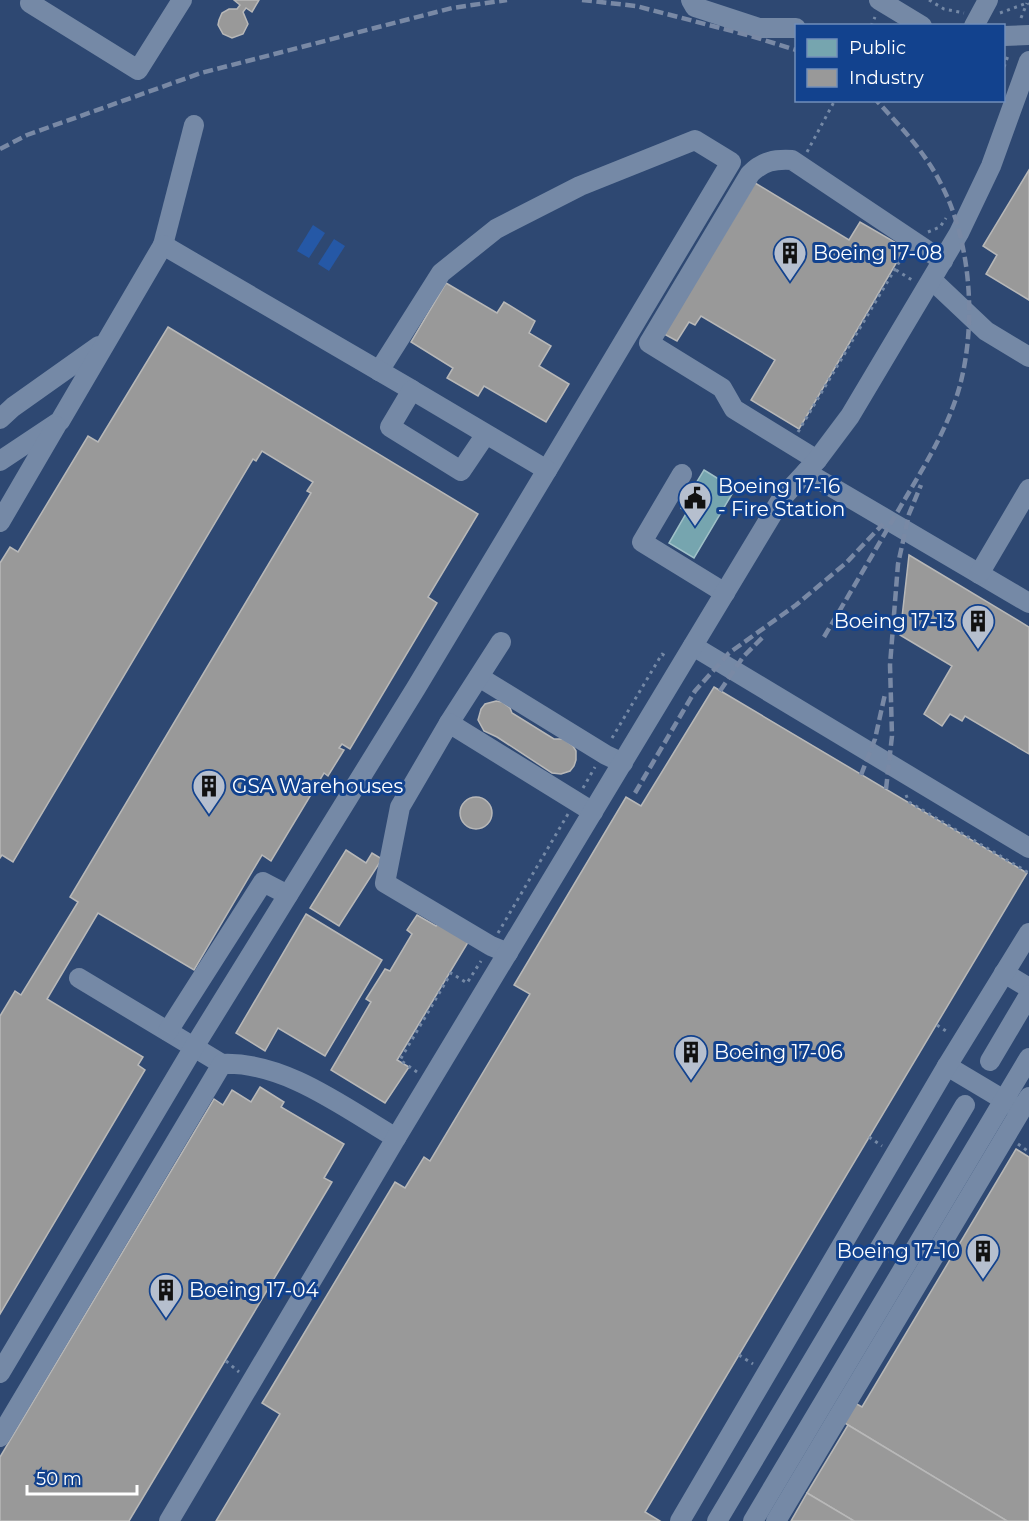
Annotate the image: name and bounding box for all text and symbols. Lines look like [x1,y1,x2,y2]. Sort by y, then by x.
legend [795,24,1005,102]
text: Public [849,37,906,59]
text: Industry [849,67,924,89]
building icon: Boeing 17-08 [772,235,808,282]
place label: Boeing 17-08 [813,241,942,265]
place label: Boeing 17-16 - Fire Station [718,474,845,521]
public building icon: Boeing 17-16 - Fire Station [677,480,713,527]
building icon: Boeing 17-13 [960,603,996,650]
place label: Boeing 17-13 [834,609,955,633]
building icon: GSA Warehouses [191,768,227,815]
place label: GSA Warehouses [232,774,403,798]
building icon: Boeing 17-06 [673,1034,709,1081]
place label: Boeing 17-06 [714,1040,843,1064]
building icon: Boeing 17-10 [965,1233,1001,1280]
place label: Boeing 17-10 [837,1239,960,1263]
building icon: Boeing 17-04 [148,1272,184,1319]
place label: Boeing 17-04 [189,1278,319,1302]
scale bar [27,1458,136,1496]
text: 50 m [36,1468,82,1490]

